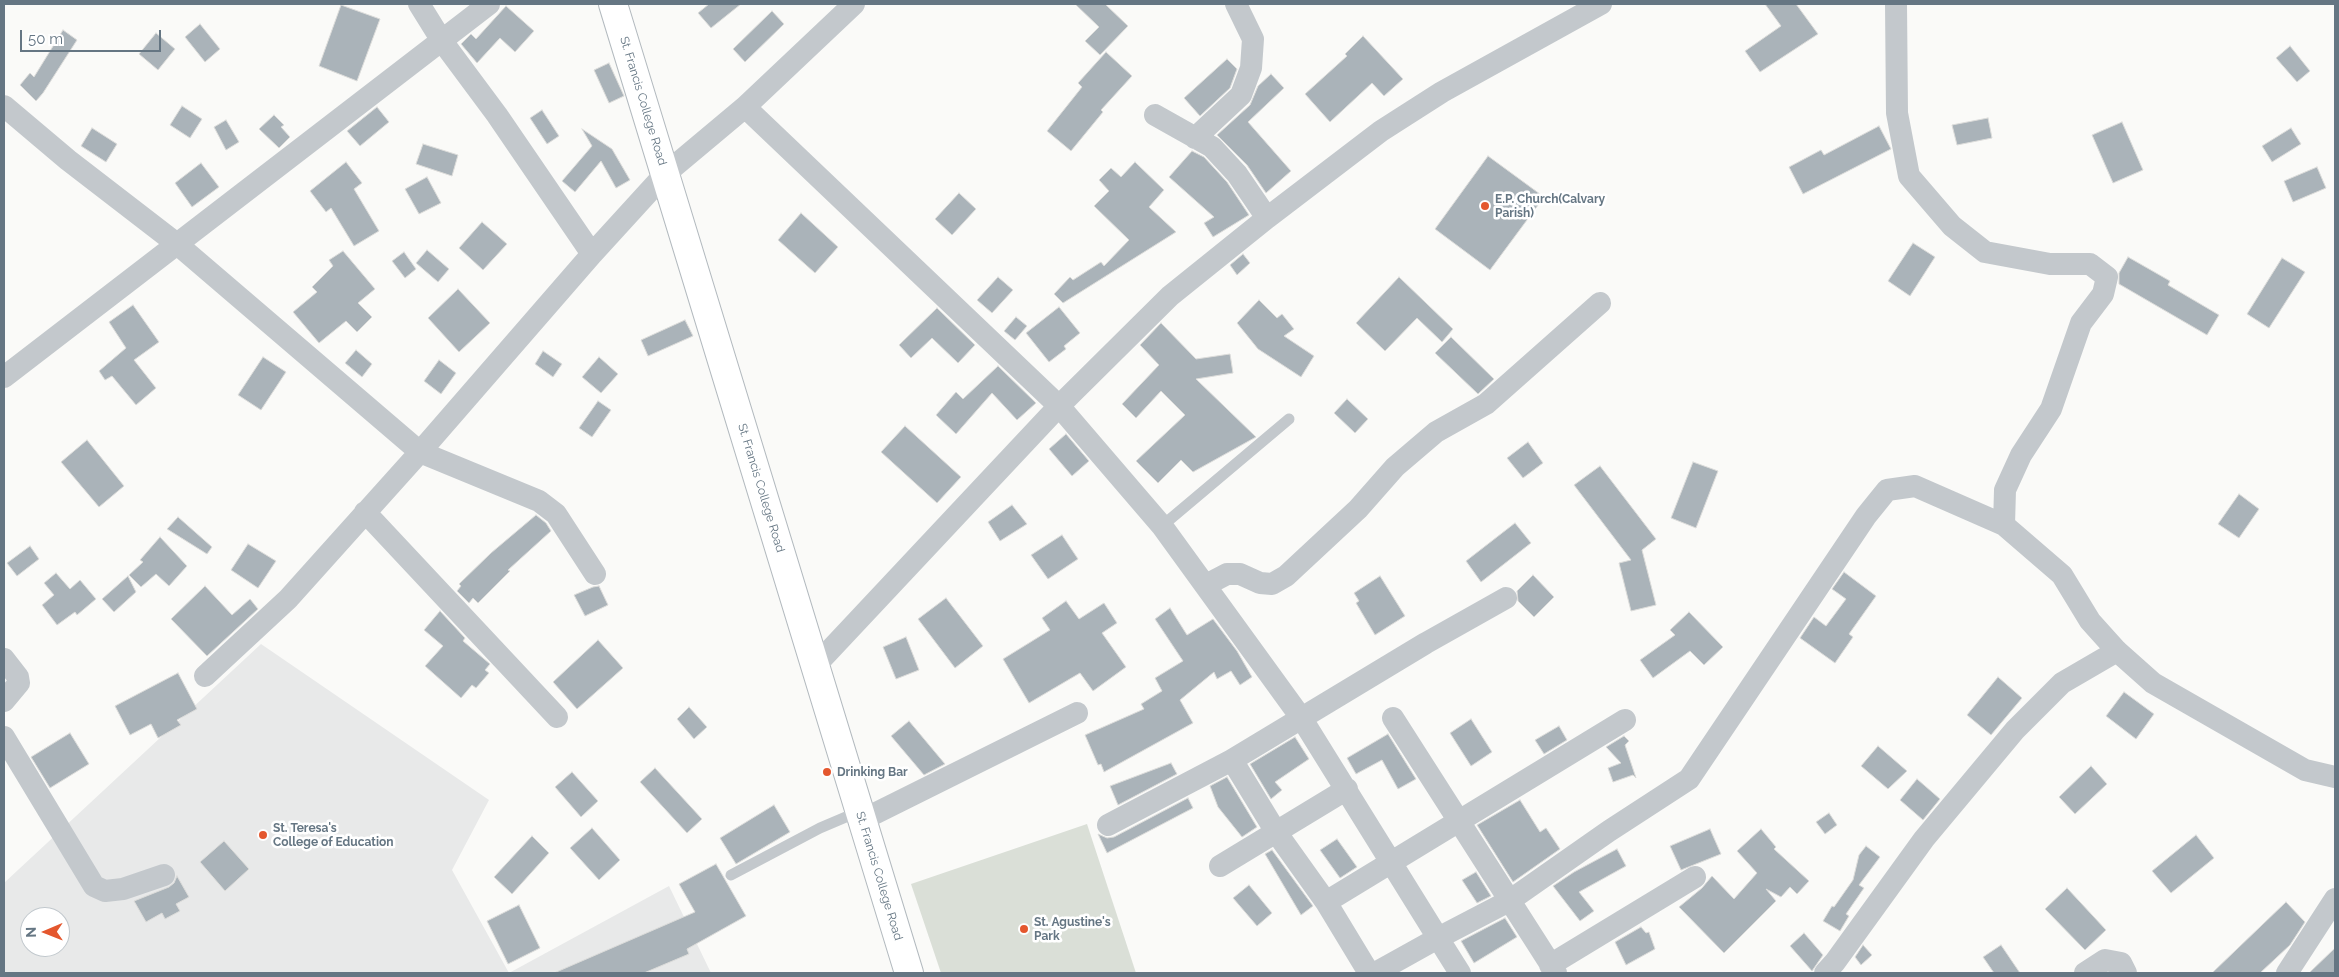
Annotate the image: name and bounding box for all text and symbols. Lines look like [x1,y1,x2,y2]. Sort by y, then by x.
scale bar [22,20,164,52]
text: 50 m [28,30,63,48]
street label: St. Francis College Road [617,35,669,167]
place label: E.P. Church(Calvary Parish) [1495,192,1605,220]
marker: E.P. Church(Calvary Parish) [1479,200,1491,212]
street label: St. Francis College Road [735,422,787,554]
place label: Drinking Bar [837,765,908,779]
marker: Drinking Bar [821,766,833,778]
street label: St. Francis College Road [853,810,905,942]
place label: St. Teresa's College of Education [273,821,394,849]
marker: St. Teresa's College of Education [257,829,269,841]
north arrow [20,907,70,957]
place label: St. Agustine's Park [1034,915,1111,943]
marker: St. Agustine's Park [1018,923,1030,935]
text: N [23,927,39,938]

